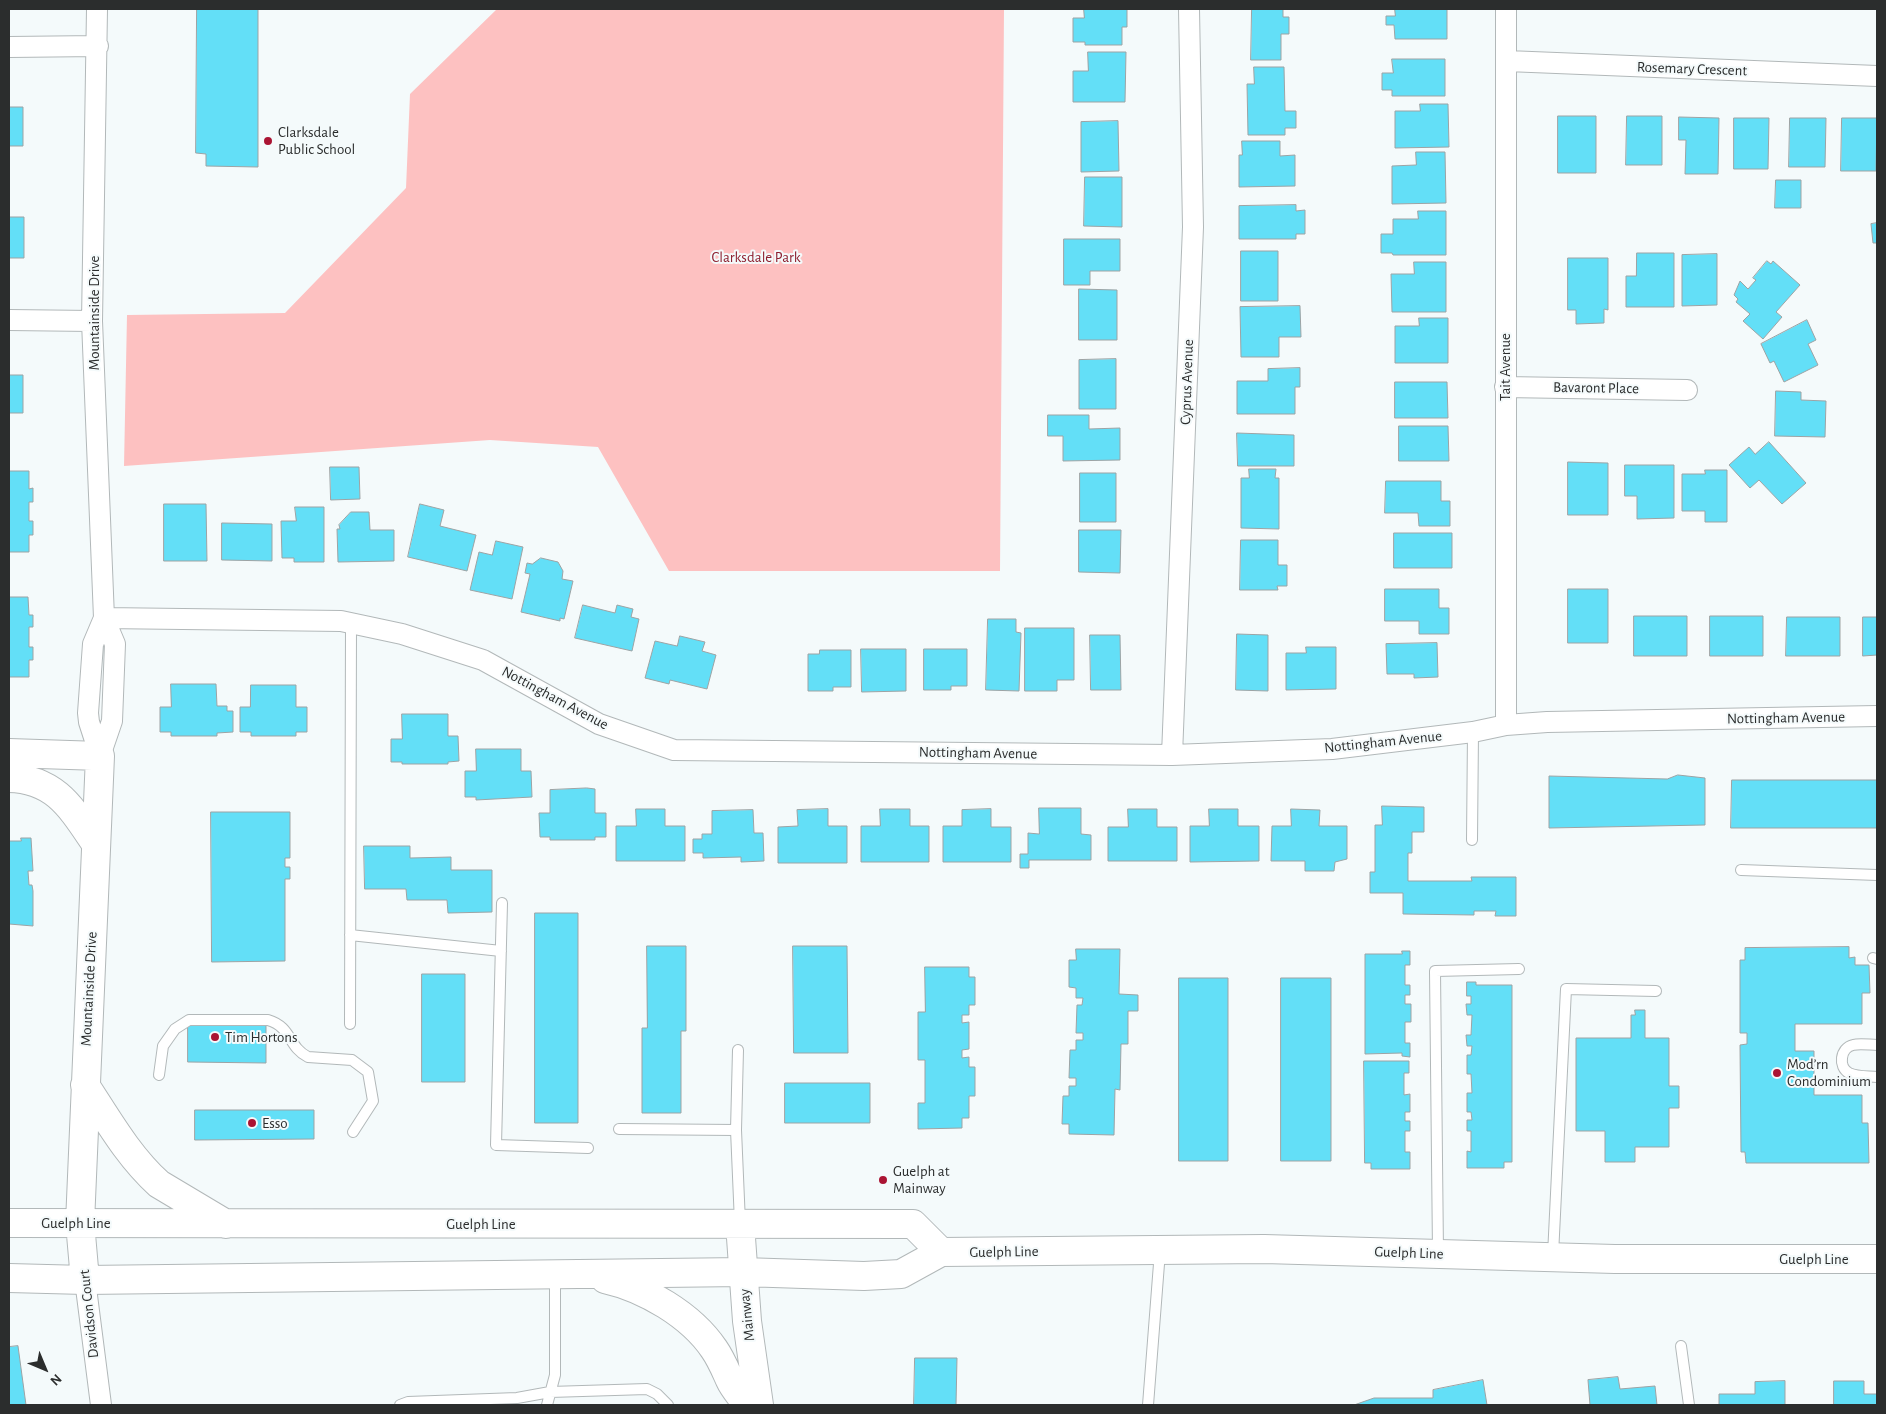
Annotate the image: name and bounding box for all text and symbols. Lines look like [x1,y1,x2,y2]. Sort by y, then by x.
street label: Rosemary Crescent [1637,58,1747,80]
place label: Clarksdale Public School [278,123,355,158]
marker: Clarksdale Public School [262,135,274,147]
park label: Clarksdale Park [711,248,801,266]
street label: Mountainside Drive [85,256,103,370]
street label: Tait Avenue [1496,333,1514,401]
street label: Cyprus Avenue [1177,339,1197,425]
street label: Bavaront Place [1553,378,1639,398]
street label: Nottingham Avenue [499,662,611,734]
street label: Nottingham Avenue [1727,708,1845,728]
street label: Nottingham Avenue [1323,727,1443,757]
street label: Nottingham Avenue [919,743,1037,763]
street label: Mountainside Drive [77,931,101,1047]
place label: Tim Hortons [225,1028,298,1046]
marker: Tim Hortons [209,1031,221,1043]
place label: Mod’rn Condominium [1787,1055,1871,1090]
marker: Mod’rn Condominium [1771,1067,1783,1079]
place label: Esso [262,1114,288,1132]
marker: Esso [246,1117,258,1129]
place label: Guelph at Mainway [893,1162,950,1197]
marker: Guelph at Mainway [877,1174,889,1186]
street label: Guelph Line [41,1214,111,1232]
street label: Guelph Line [446,1215,516,1233]
street label: Guelph Line [969,1242,1039,1262]
street label: Guelph Line [1374,1243,1444,1263]
street label: Guelph Line [1779,1250,1849,1268]
street label: Davidson Court [75,1269,103,1359]
street label: Mainway [735,1288,759,1342]
north arrow [20,1344,70,1394]
text: N [47,1371,64,1388]

